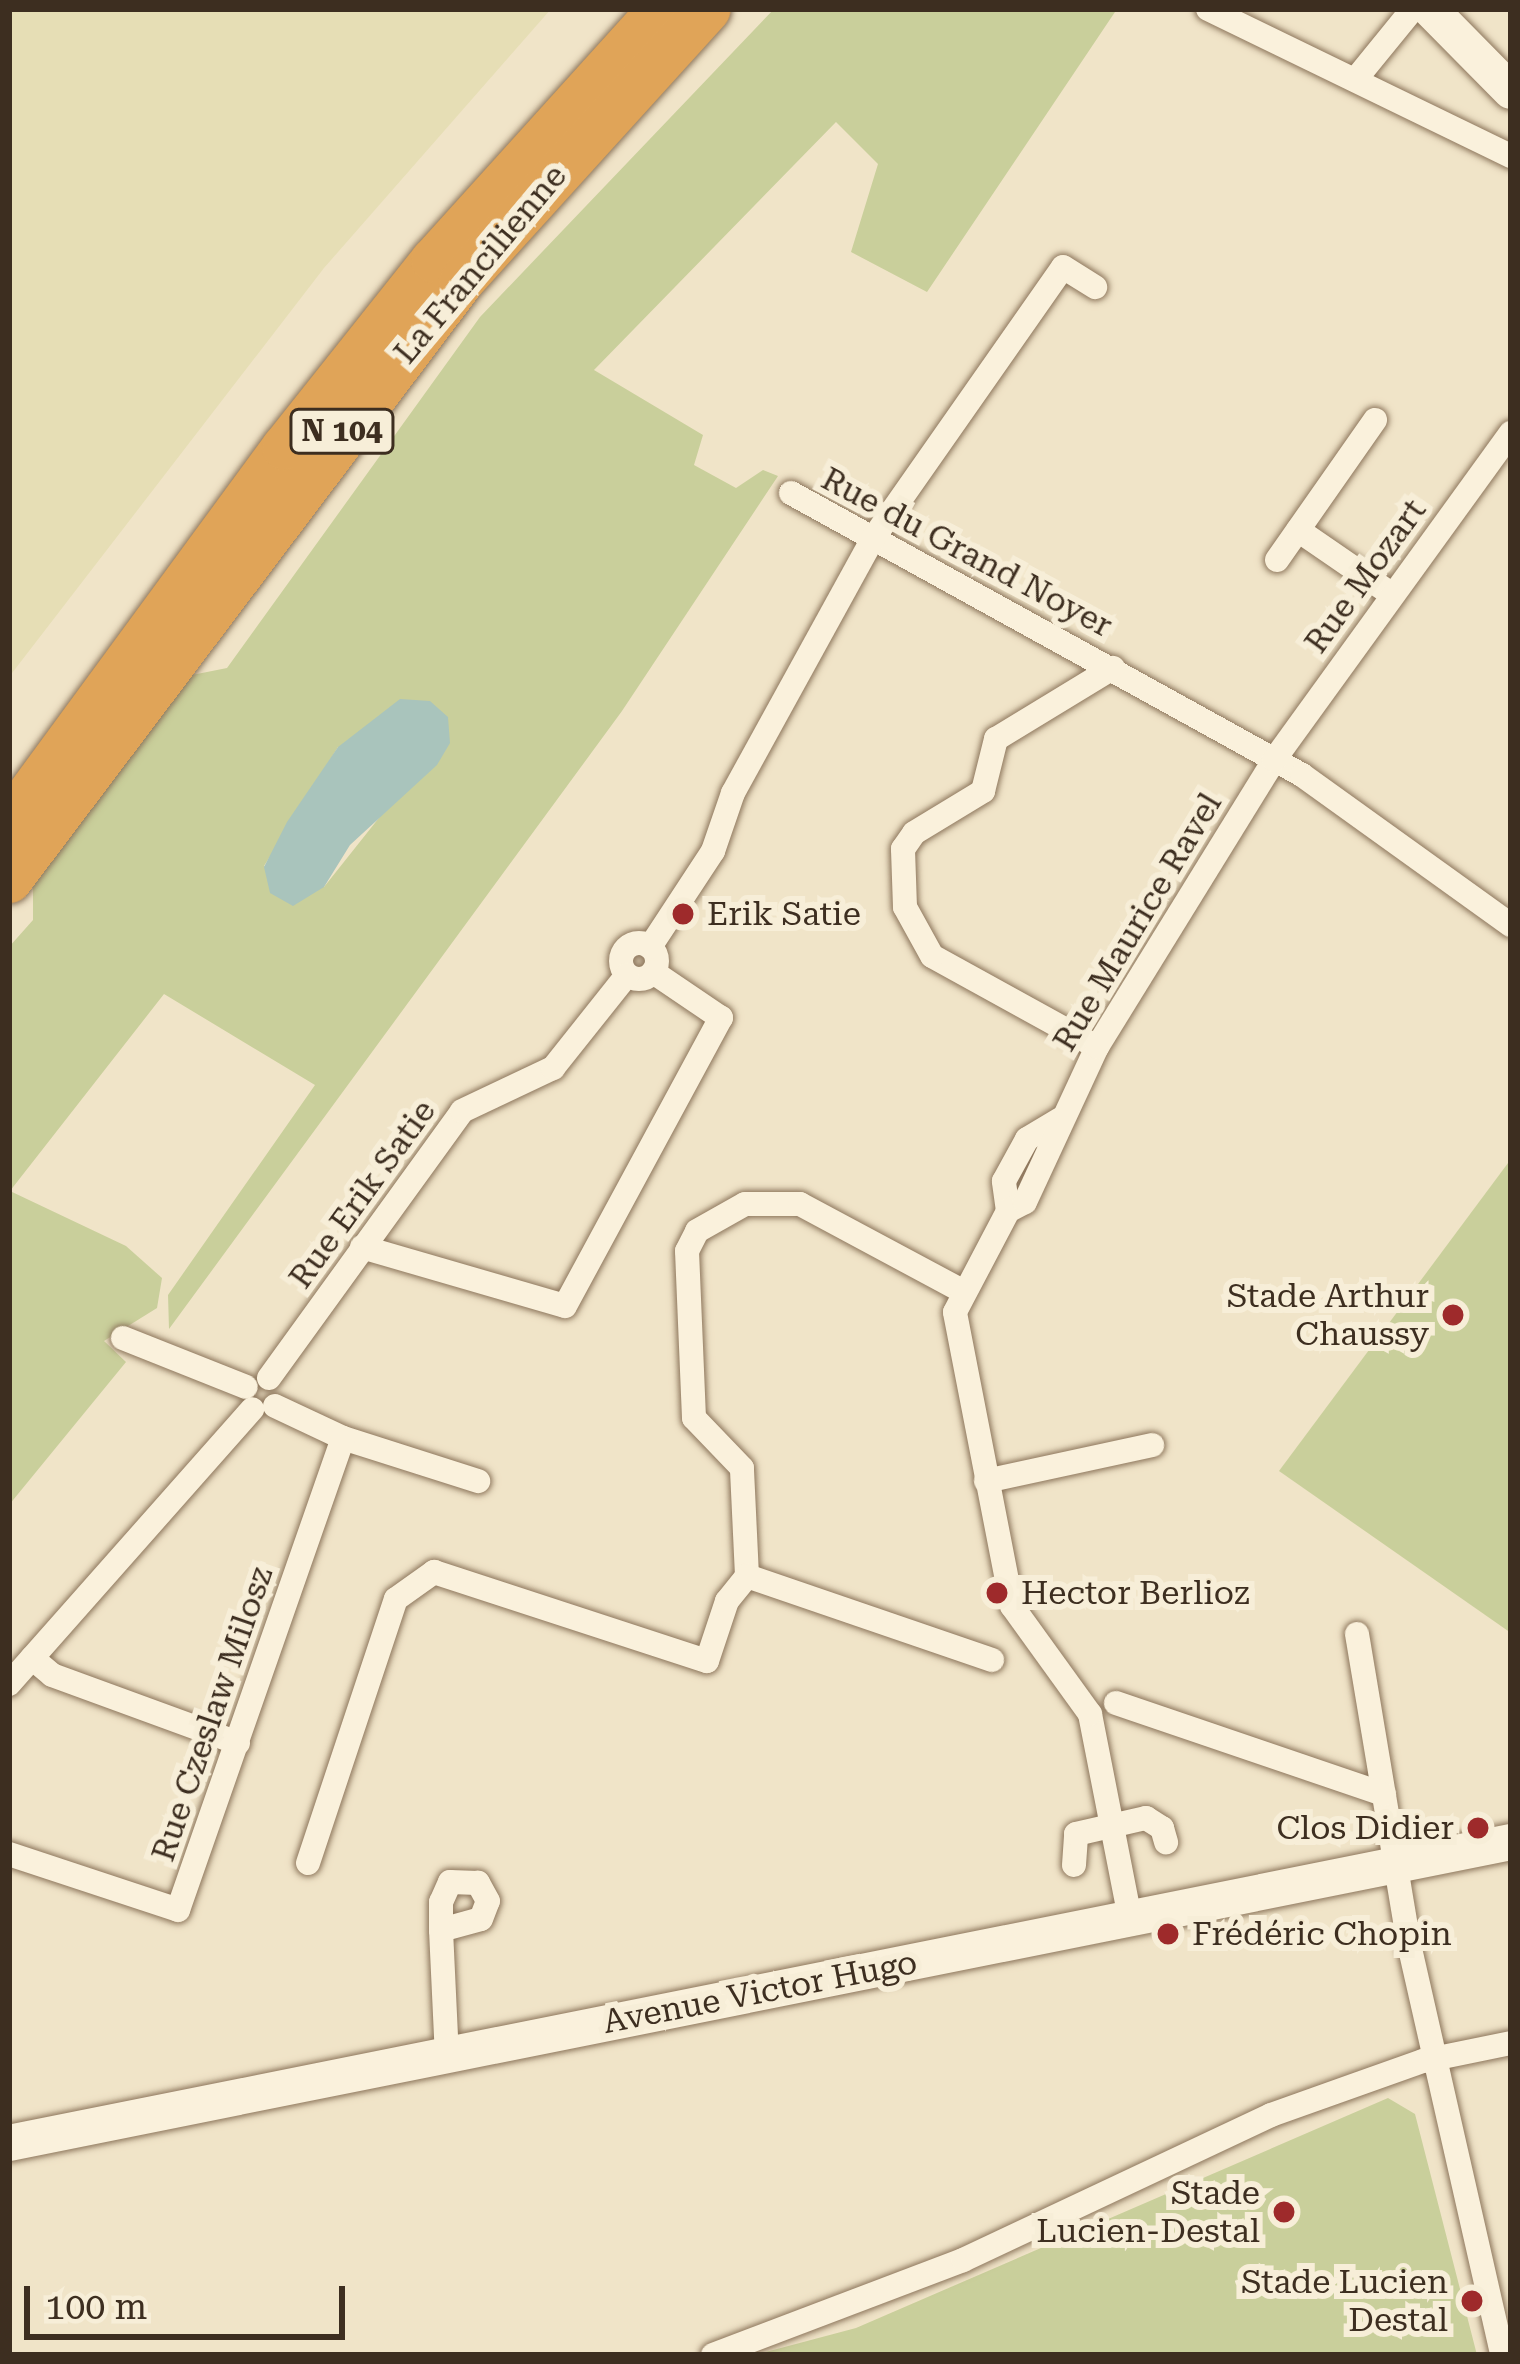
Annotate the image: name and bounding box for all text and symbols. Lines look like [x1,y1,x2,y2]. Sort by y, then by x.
street label: La Francilienne [385,157,575,371]
road number: N 104 [288,407,396,455]
street label: Rue du Grand Noyer [815,459,1119,645]
street label: Rue Mozart [1296,491,1434,661]
street label: Rue Maurice Ravel [1044,786,1230,1058]
place label: Erik Satie [707,894,861,934]
marker: Erik Satie [670,901,696,927]
street label: Rue Erik Satie [280,1092,444,1296]
place label: Stade Arthur Chaussy [1227,1276,1429,1354]
marker: Stade Arthur Chaussy [1440,1302,1466,1328]
street label: Rue Czeslaw Milosz [143,1562,281,1866]
place label: Hector Berlioz [1021,1573,1249,1613]
marker: Hector Berlioz [984,1580,1010,1606]
place label: Clos Didier [1276,1808,1454,1848]
marker: Clos Didier [1465,1815,1491,1841]
place label: Frédéric Chopin [1192,1914,1452,1954]
marker: Frédéric Chopin [1155,1921,1181,1947]
street label: Avenue Victor Hugo [600,1942,920,2042]
place label: Stade Lucien-Destal [1036,2173,1260,2251]
marker: Stade Lucien-Destal [1271,2199,1297,2225]
scale bar [30,2262,351,2336]
place label: Stade Lucien Destal [1241,2262,1448,2340]
text: 100 m [45,2286,147,2328]
marker: Stade Lucien Destal [1459,2288,1485,2314]

